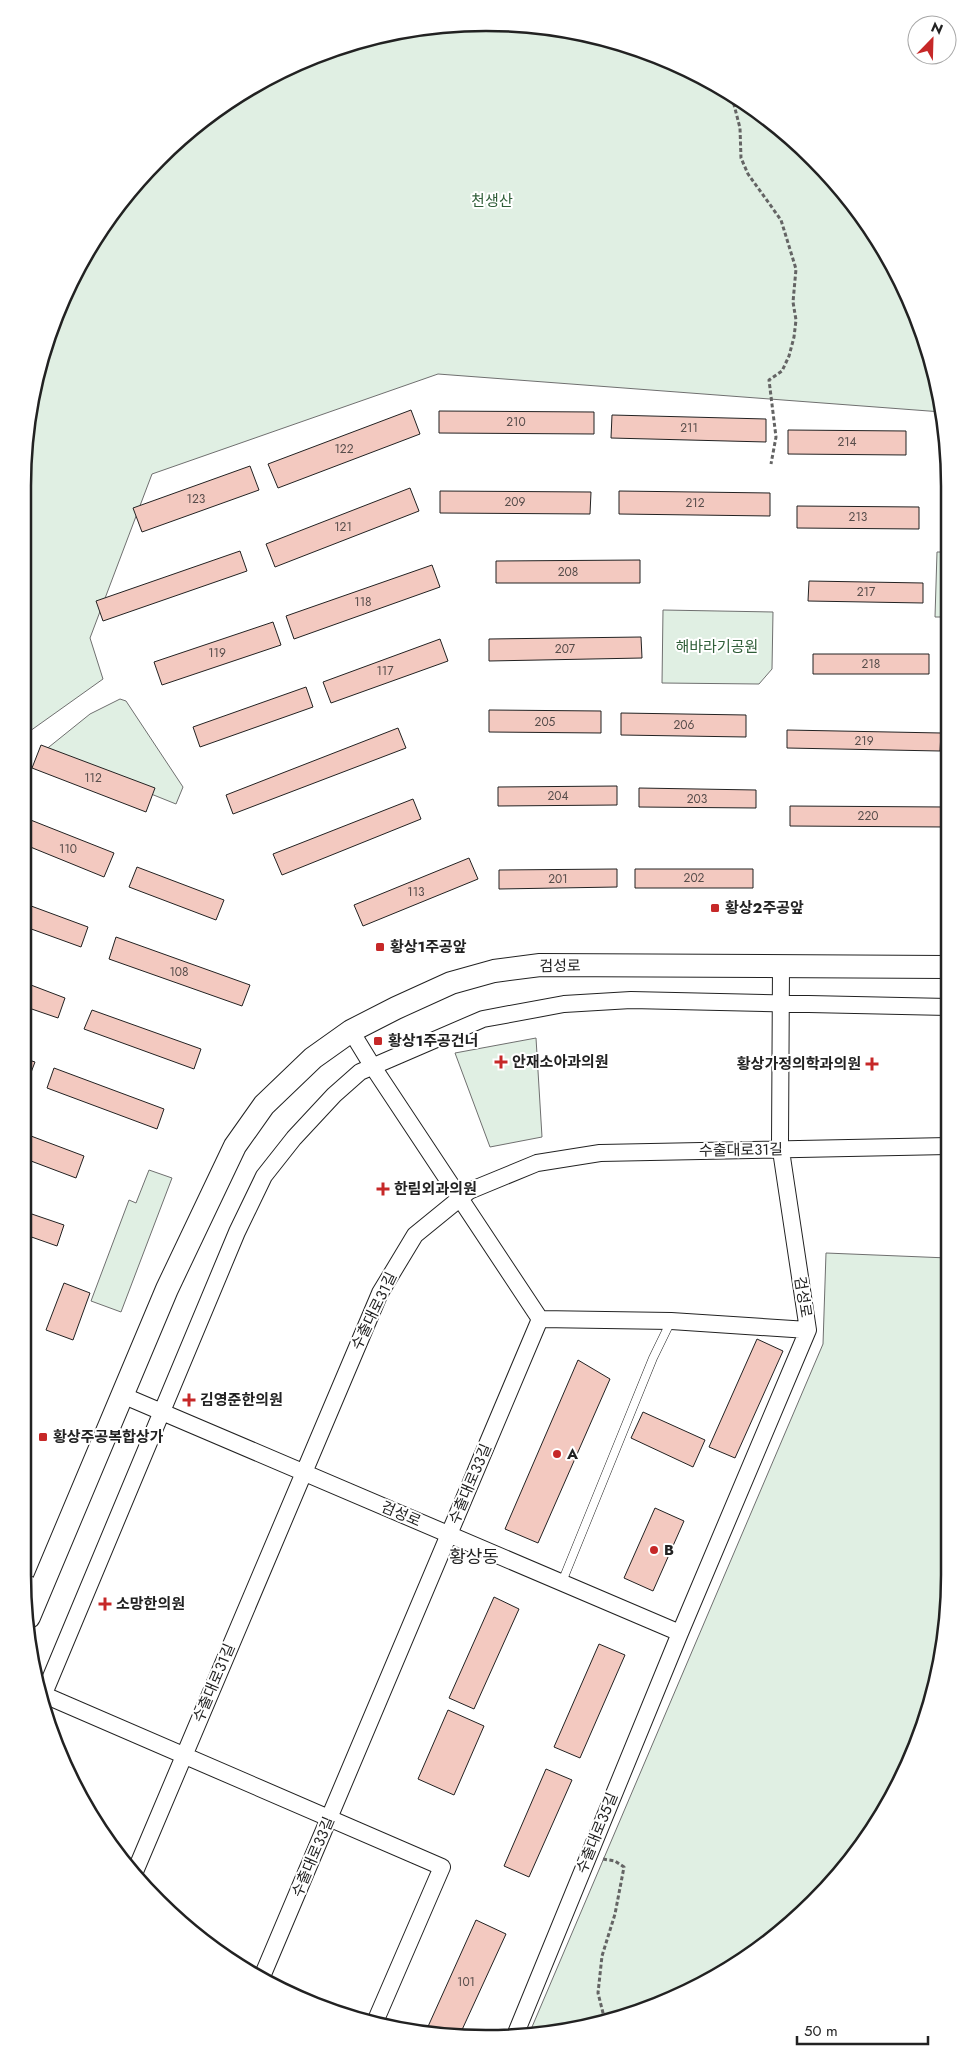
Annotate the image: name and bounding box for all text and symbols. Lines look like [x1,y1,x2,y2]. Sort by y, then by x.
north arrow [907,15,957,65]
text: N [928,17,946,39]
park label: 천생산 [471,190,513,212]
house number: 210 [506,413,526,431]
house number: 211 [680,419,698,437]
house number: 214 [837,433,857,451]
house number: 122 [334,440,354,458]
house number: 123 [187,490,206,508]
house number: 209 [505,493,526,511]
house number: 212 [685,494,705,512]
house number: 213 [849,508,868,526]
house number: 121 [334,518,352,536]
house number: 208 [558,563,578,581]
house number: 217 [857,583,876,601]
house number: 118 [354,593,372,611]
park label: 해바라기공원 [676,636,758,658]
house number: 207 [555,640,576,658]
house number: 119 [208,644,226,662]
house number: 218 [862,655,880,673]
house number: 117 [376,662,394,680]
house number: 205 [535,713,556,731]
house number: 206 [674,716,695,734]
house number: 219 [854,732,874,750]
house number: 112 [84,769,102,787]
house number: 204 [547,787,569,805]
house number: 203 [687,790,708,808]
house number: 220 [858,807,878,825]
house number: 110 [59,840,77,858]
house number: 202 [684,869,705,887]
house number: 201 [548,870,568,888]
house number: 113 [407,883,425,901]
place label: 황상2주공앞 [725,897,804,919]
marker: 황상2주공앞 [709,902,721,914]
place label: 황상1주공앞 [390,936,467,958]
marker: 황상1주공앞 [374,941,386,953]
street label: 검성로 [539,955,581,977]
house number: 108 [169,963,189,981]
place label: 황상1주공건너 [388,1030,478,1052]
marker: 황상1주공건너 [372,1035,384,1047]
place label: 안재소아과의원 [512,1051,609,1073]
place label: 황상가정의학과의원 [737,1053,861,1075]
marker: 안재소아과의원 [494,1055,508,1069]
marker: 황상가정의학과의원 [865,1057,879,1071]
street label: 수출대로31길 [699,1138,783,1162]
place label: 한림외과의원 [394,1178,477,1200]
marker: 한림외과의원 [376,1182,390,1196]
street label: 수출대로31길 [346,1268,402,1354]
street label: 검성로 [789,1275,817,1319]
place label: 김영준한의원 [200,1389,283,1411]
marker: 김영준한의원 [182,1393,196,1407]
place label: 황상주공복합상가 [53,1426,164,1448]
marker: 황상주공복합상가 [37,1431,49,1443]
street label: 수출대로33길 [443,1440,497,1528]
place label: A [566,1443,579,1465]
marker: A [551,1448,563,1460]
street label: 검성로 [378,1496,424,1532]
place label: B [664,1539,674,1561]
district label: 황상동 [449,1544,499,1570]
marker: B [648,1544,660,1556]
place label: 소망한의원 [116,1593,185,1615]
marker: 소망한의원 [98,1597,112,1611]
street label: 수출대로31길 [187,1640,241,1726]
street label: 수출대로35길 [571,1789,623,1877]
street label: 수출대로33길 [286,1813,340,1901]
house number: 101 [457,1973,475,1991]
scale bar [797,2014,928,2046]
text: 50 m [804,2020,838,2042]

